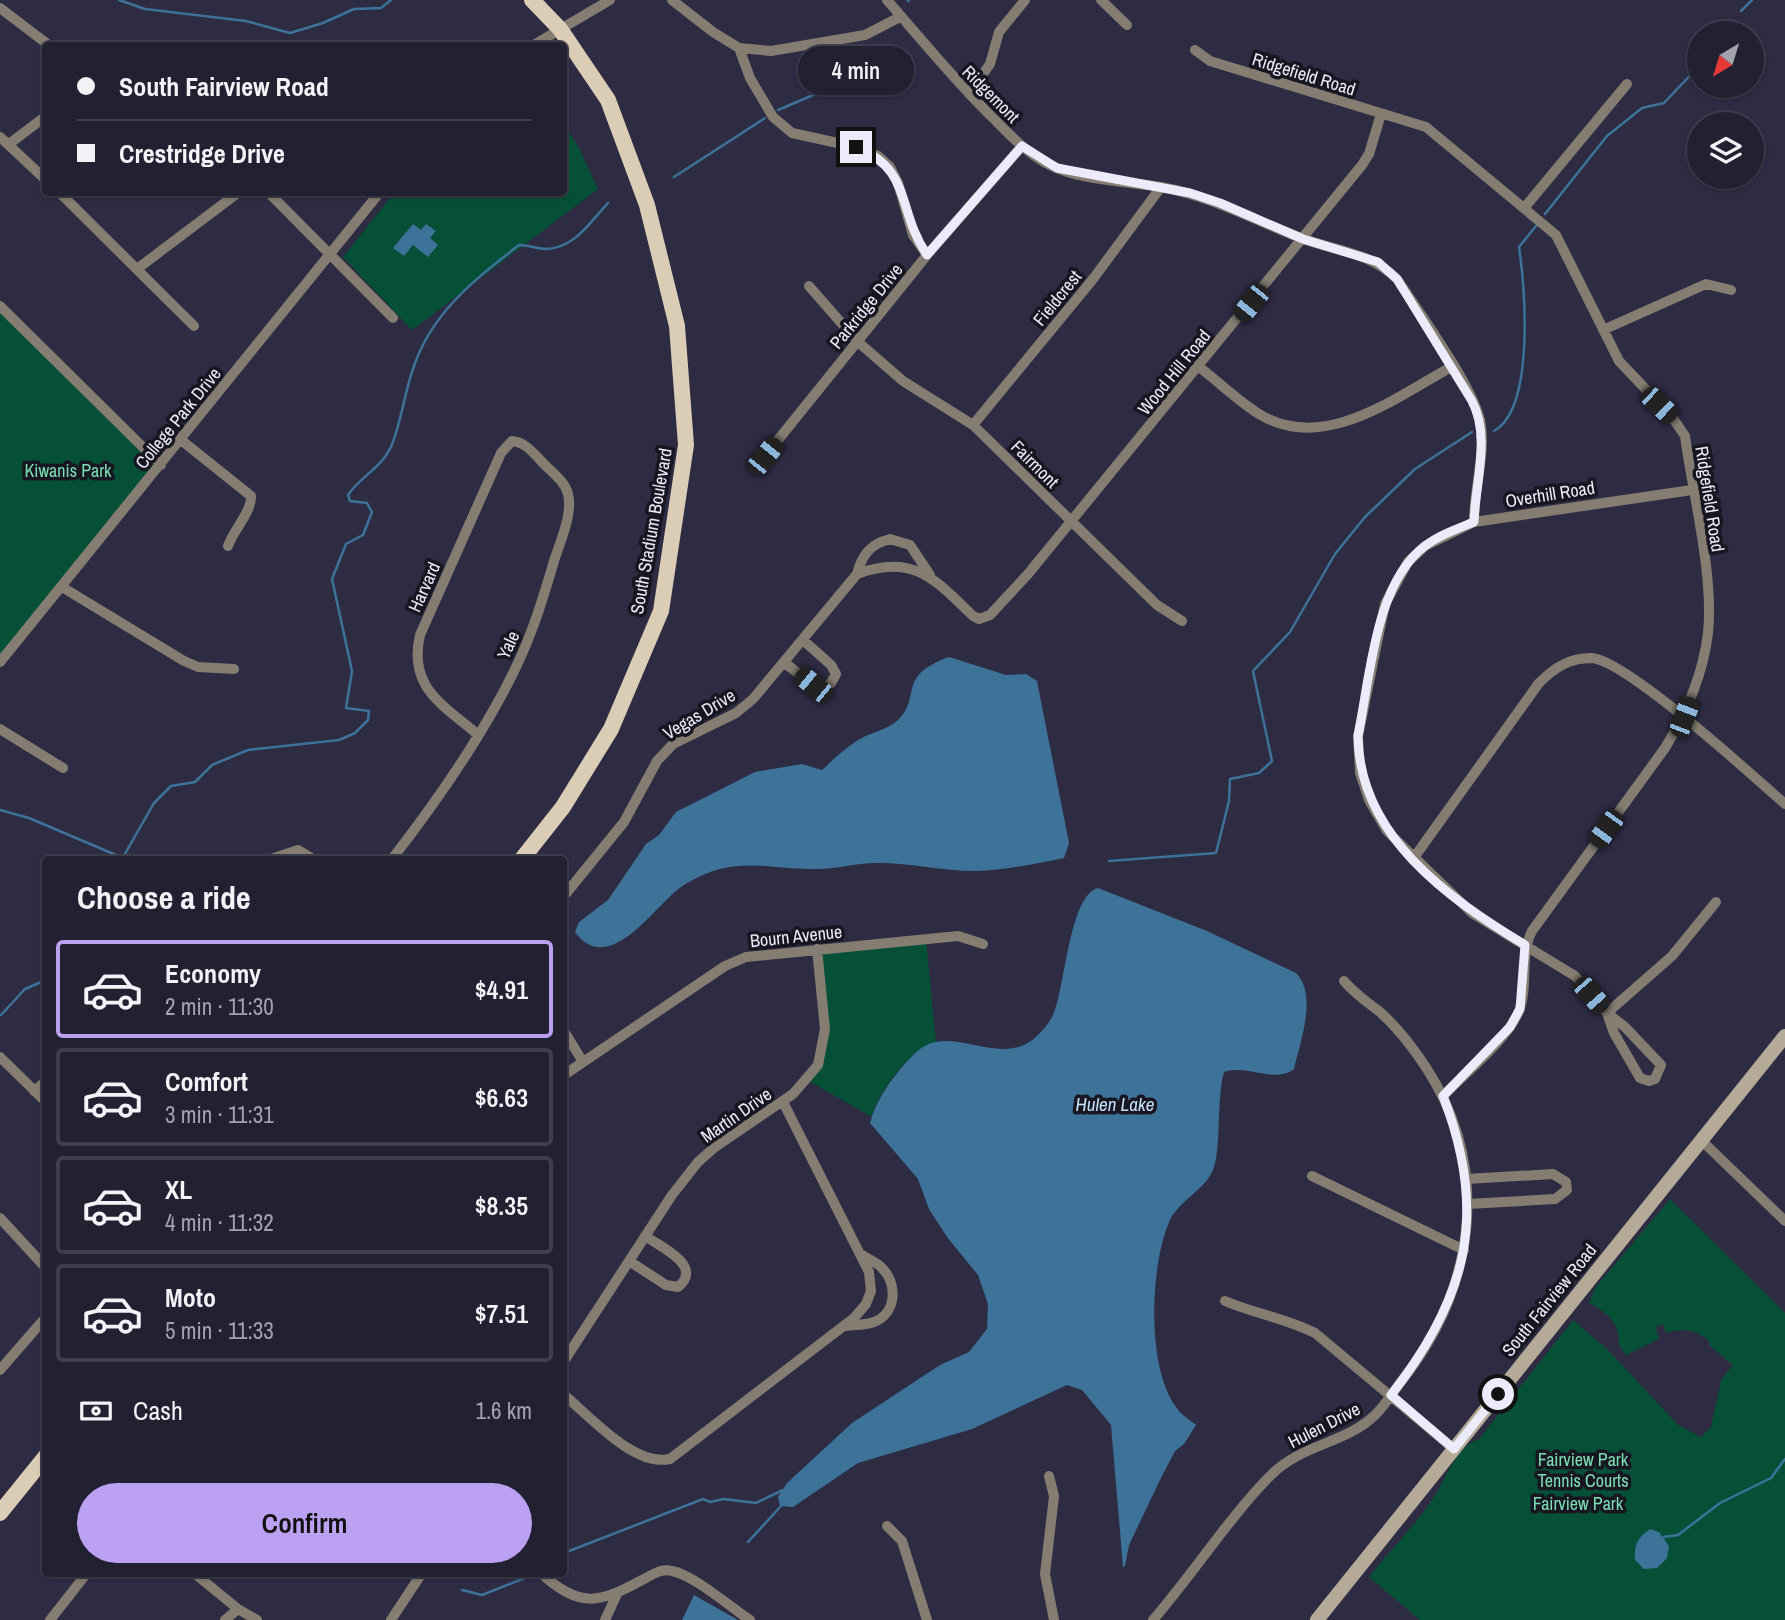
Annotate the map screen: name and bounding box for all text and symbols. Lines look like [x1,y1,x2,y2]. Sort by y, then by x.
north arrow [1687,21,1764,98]
map controls [1687,21,1764,189]
callout: 4 min [798,46,914,94]
street label: Ridgefield Road [1249,46,1359,102]
text: 4 min [832,55,880,86]
street label: Ridgemont [957,60,1025,128]
text: South Fairview Road [119,69,329,104]
button: layers [1687,112,1764,189]
route end [840,131,872,163]
text: Crestridge Drive [119,136,285,171]
street label: Parkridge Drive [824,258,908,354]
street label: Fieldcrest [1027,265,1087,331]
car [1230,280,1273,326]
street label: Wood Hill Road [1132,324,1216,420]
street label: College Park Drive [129,362,227,474]
car [1637,383,1682,427]
car [744,433,787,479]
street label: Fairmont [1006,435,1064,493]
street label: Ridgefield Road [1689,444,1731,554]
street label: South Stadium Boulevard [624,446,678,616]
park label: Kiwanis Park [25,458,112,483]
street label: Overhill Road [1503,475,1597,513]
street label: Harvard [402,558,446,616]
street label: Yale [491,627,525,663]
car [791,664,836,706]
street label: Vegas Drive [658,683,740,745]
car [1667,694,1702,740]
car [1586,806,1627,852]
text: Choose a ride [77,876,251,919]
street label: Bourn Avenue [749,919,843,953]
text: Economy [165,956,261,991]
icon: car [81,958,144,1021]
text: $4.91 [475,972,528,1007]
car [1570,972,1613,1018]
text: 2 min · 11:30 [165,991,274,1022]
text: Comfort [165,1064,248,1099]
icon: car [81,1066,144,1129]
text: $6.63 [475,1080,528,1115]
street label: Martin Drive [696,1081,776,1149]
water label: Hulen Lake [1076,1091,1154,1117]
text: 3 min · 11:31 [165,1099,274,1130]
text: XL [165,1172,192,1207]
icon: car [81,1174,144,1237]
text: $8.35 [475,1188,528,1223]
text: 4 min · 11:32 [165,1207,274,1238]
street label: South Fairview Road [1496,1239,1602,1361]
text: Moto [165,1280,216,1315]
icon: car [81,1282,144,1345]
text: $7.51 [475,1296,528,1331]
text: 5 min · 11:33 [165,1315,274,1346]
route start [1482,1378,1514,1410]
icon: cash [77,1392,115,1430]
text: Cash [133,1393,183,1428]
text: 1.6 km [475,1395,532,1426]
street label: Hulen Drive [1284,1396,1364,1454]
park label: Fairview Park Tennis Courts [1537,1447,1629,1493]
button: Confirm [77,1483,532,1563]
park label: Fairview Park [1533,1491,1624,1516]

